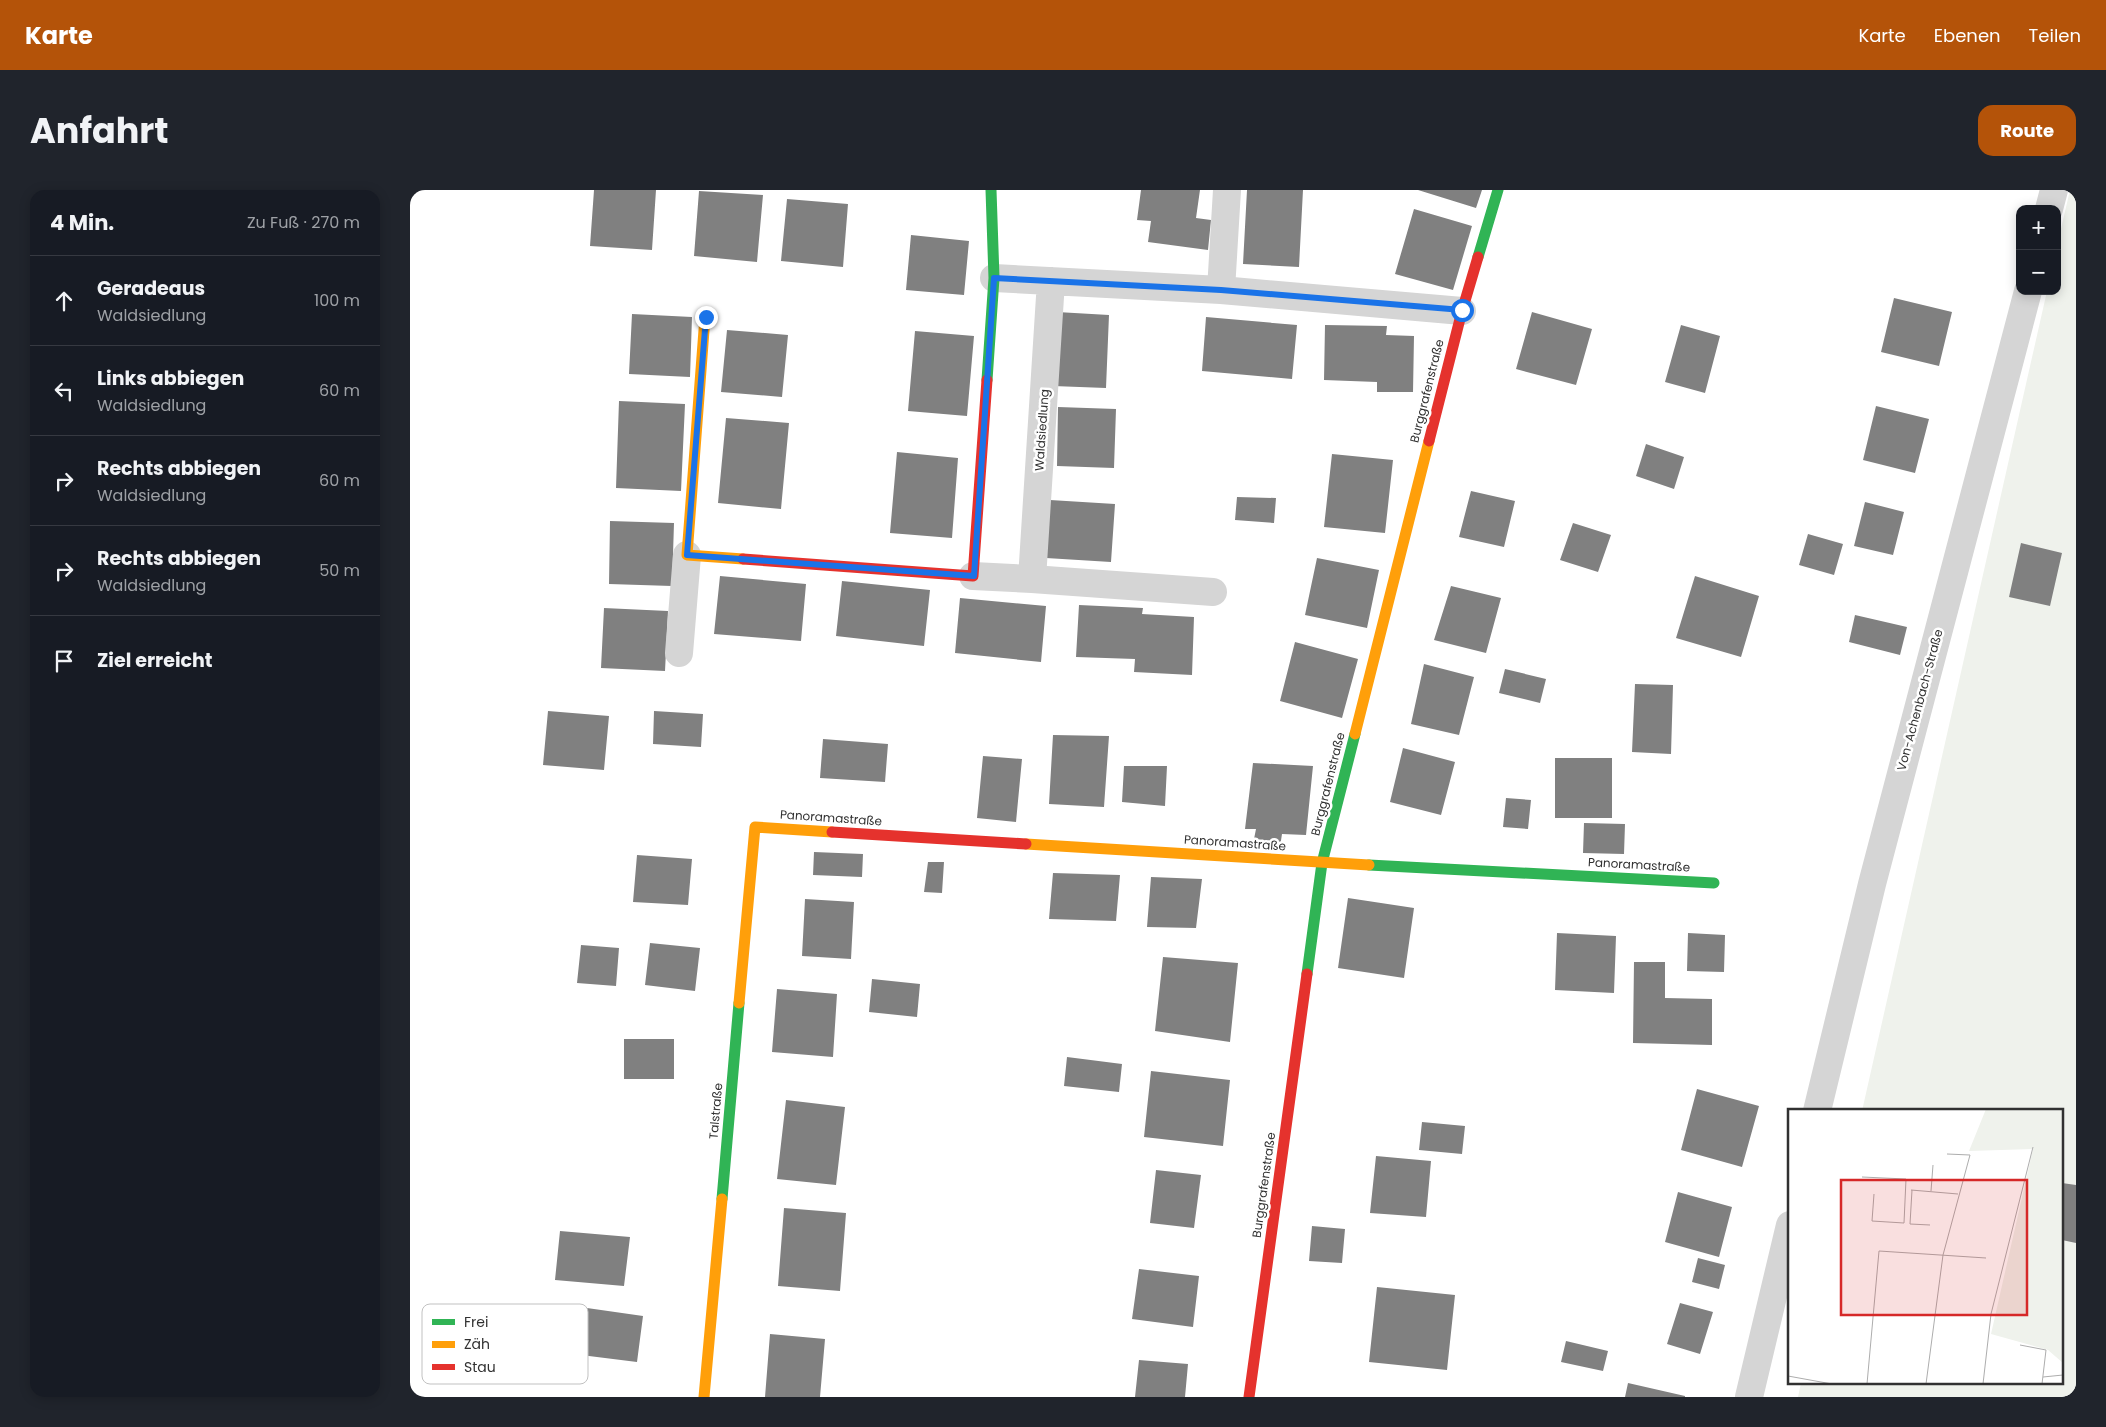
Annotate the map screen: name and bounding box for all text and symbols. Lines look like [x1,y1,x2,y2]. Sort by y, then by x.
text: Karte [25,19,93,52]
text: Karte [1858,23,1906,48]
text: Ebenen [1934,23,2001,48]
text: Teilen [2029,23,2081,48]
button: Route [1978,105,2076,156]
text: Anfahrt [30,106,169,155]
map controls [2016,205,2061,295]
button: + [2016,205,2061,250]
text: 4 Min. [50,208,114,237]
text: Zu Fuß · 270 m [247,211,360,234]
button: − [2016,250,2061,295]
text: Geradeaus [97,275,205,302]
icon: ahead [50,287,78,315]
text: 100 m [314,289,360,312]
route start [1451,299,1474,322]
text: Waldsiedlung [97,304,206,327]
route end [695,306,718,329]
street label: Burggrafenstraße [1405,337,1448,444]
text: Links abbiegen [97,365,244,392]
icon: left [50,377,78,405]
text: 60 m [319,379,360,402]
street label: Waldsiedlung [1030,388,1053,472]
text: Waldsiedlung [97,394,206,417]
text: Rechts abbiegen [97,455,261,482]
icon: right [50,467,78,495]
text: 60 m [319,469,360,492]
text: Waldsiedlung [97,484,206,507]
text: Rechts abbiegen [97,545,261,572]
icon: right [50,557,78,585]
text: 50 m [319,559,360,582]
text: Waldsiedlung [97,574,206,597]
street label: Von-Achenbach-Straße [1892,627,1947,772]
icon: arrive [50,647,78,675]
text: Ziel erreicht [97,647,213,674]
street label: Burggrafenstraße [1306,730,1349,837]
street label: Panoramastraße [779,805,883,830]
street label: Panoramastraße [1183,830,1287,855]
street label: Panoramastraße [1587,853,1691,876]
street label: Talstraße [705,1082,726,1140]
inset map [1788,1109,2064,1384]
street label: Burggrafenstraße [1248,1131,1279,1239]
legend [422,1304,588,1384]
text: Frei [464,1312,488,1332]
text: Zäh [464,1334,490,1354]
text: Stau [464,1357,496,1377]

